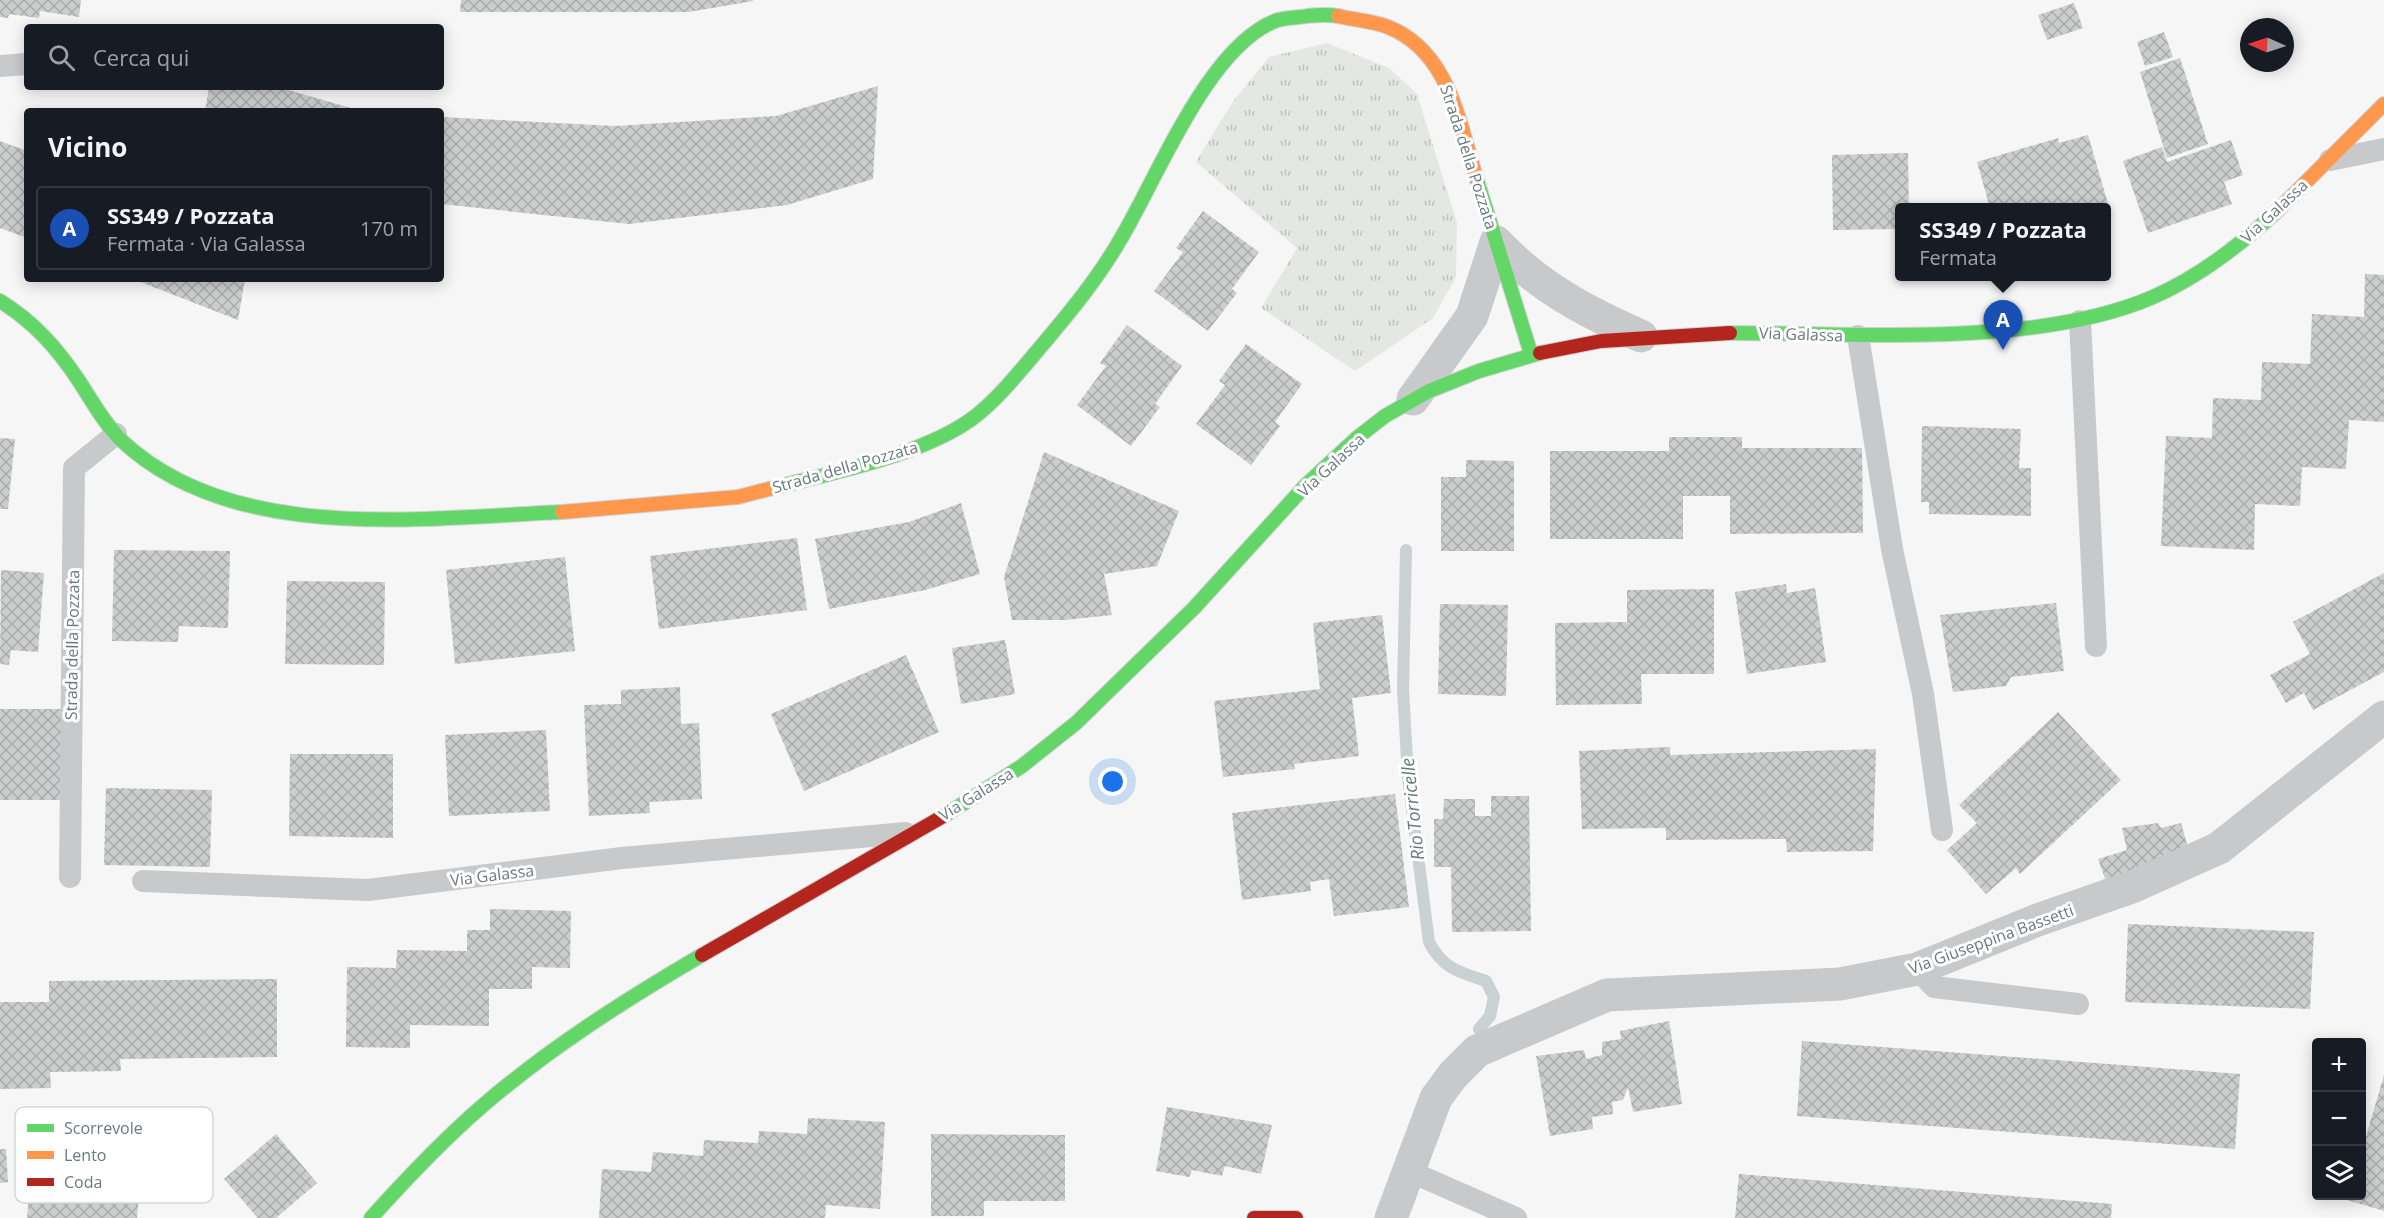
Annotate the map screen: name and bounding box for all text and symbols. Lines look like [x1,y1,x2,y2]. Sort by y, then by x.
north arrow [2240,18,2294,72]
search box [24,24,444,90]
icon: search [45,41,78,74]
text: Cerca qui [93,42,189,72]
street label: Strada della Pozzata [1435,82,1503,232]
text: Vicino [48,129,127,165]
street label: Via Galassa [2236,174,2312,248]
text: SS349 / Pozzata [107,200,275,230]
popup [1895,203,2111,281]
text: SS349 / Pozzata [1919,214,2087,244]
text: A [63,215,76,242]
text: 170 m [360,215,418,242]
text: Fermata · Via Galassa [107,230,306,257]
text: Fermata [1919,244,1997,271]
pin: A [1984,300,2022,350]
street label: Via Galassa [1759,322,1843,346]
street label: Via Galassa [1293,428,1369,502]
street label: Strada della Pozzata [770,436,920,498]
street label: Strada della Pozzata [60,570,84,720]
water label: Rio Torricelle [1395,757,1429,861]
street label: Via Galassa [934,762,1018,826]
your location [1098,767,1127,796]
street label: Via Galassa [449,859,535,891]
street label: Via Giuseppina Bassetti [1905,899,2077,979]
map controls [2312,1038,2366,1200]
button: + [2312,1038,2366,1092]
button: − [2312,1092,2366,1146]
legend [15,1107,213,1203]
text: Scorrevole [64,1117,143,1139]
text: Lento [64,1144,106,1166]
button: layers [2312,1146,2366,1200]
text: Coda [64,1171,102,1193]

